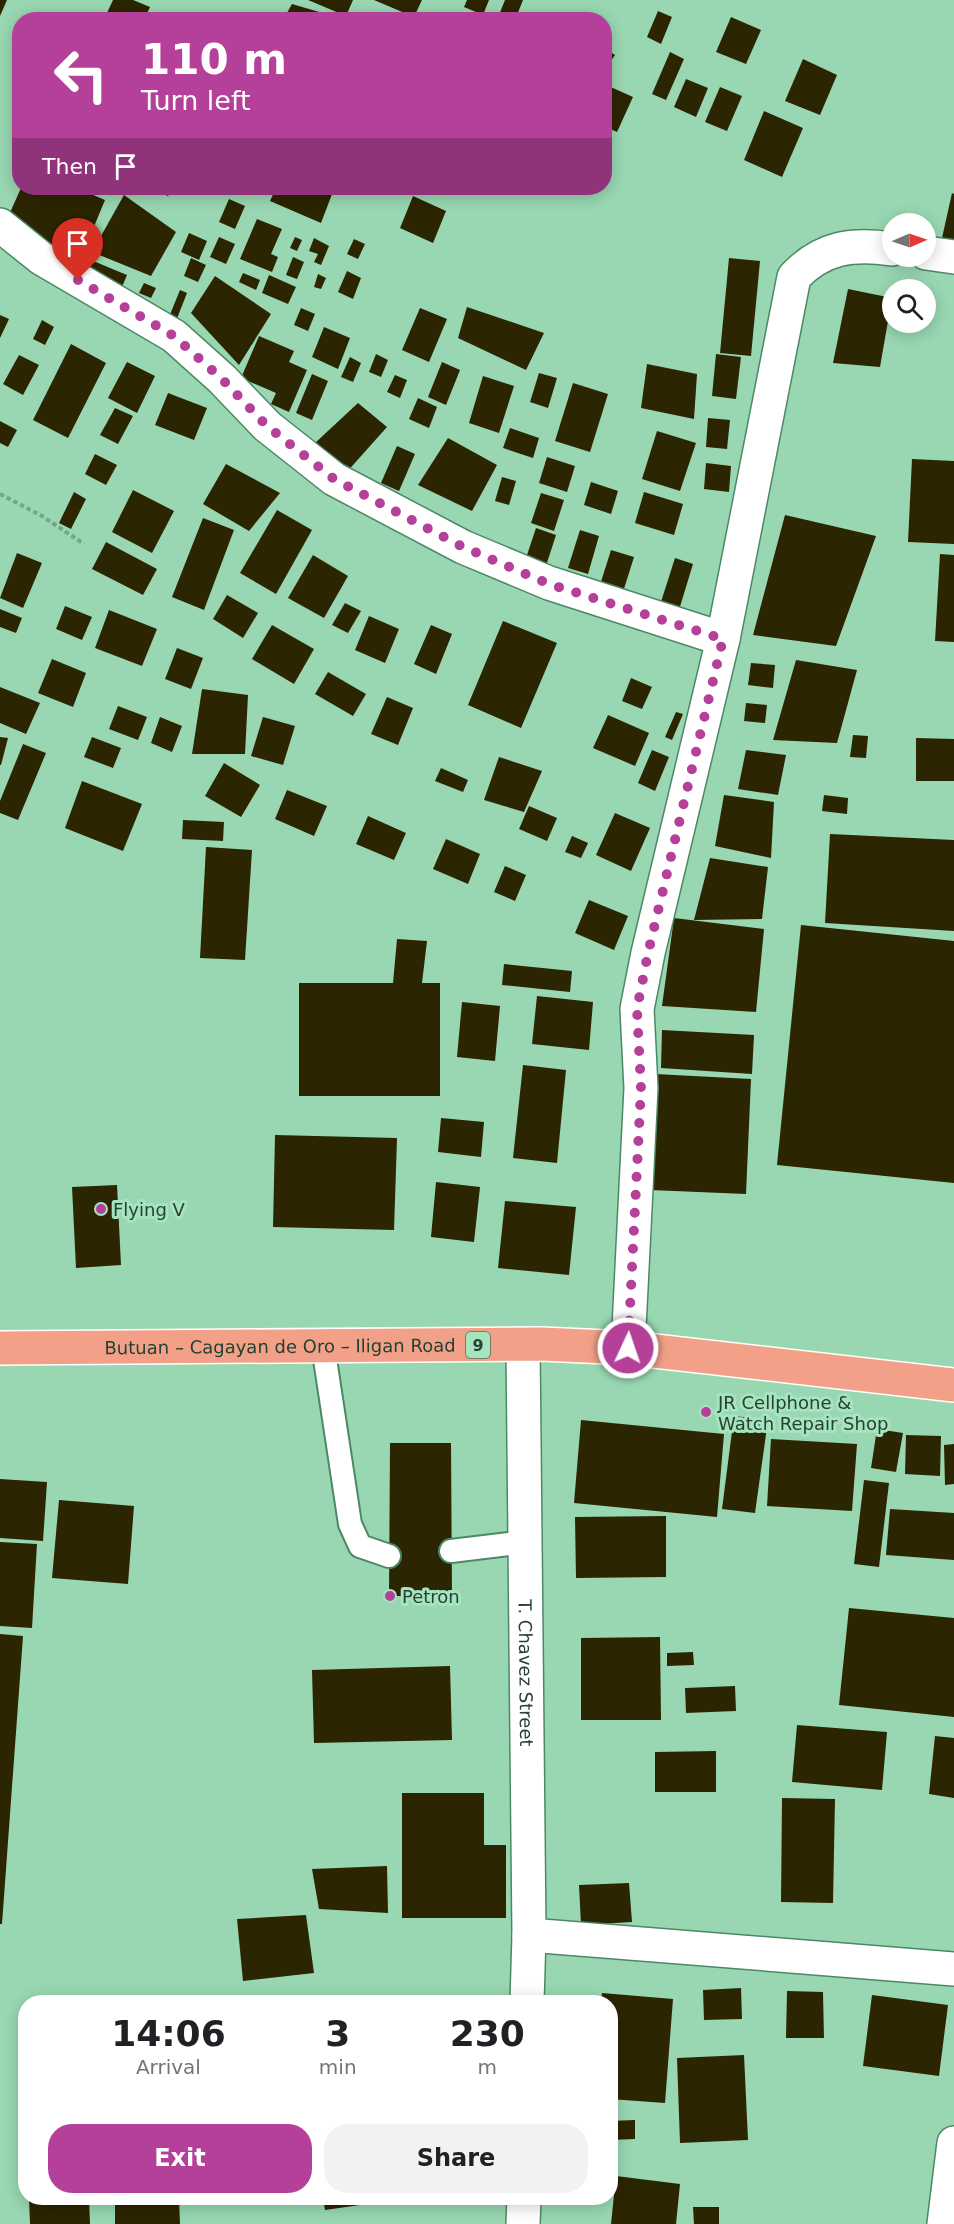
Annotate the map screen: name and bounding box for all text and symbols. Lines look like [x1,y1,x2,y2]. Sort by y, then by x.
text: 110 m [141,35,287,84]
icon: left [42,36,120,114]
text: Turn left [141,85,251,116]
icon: arrive [109,150,142,183]
text: Then [42,154,97,179]
north arrow [882,213,936,267]
map controls [882,213,936,333]
pin [52,218,103,280]
icon: arrive [61,227,94,260]
button: search [882,279,936,333]
place label: Flying V [113,1199,186,1220]
marker: Flying V [94,1202,108,1216]
position arrow [596,1316,660,1380]
road number: 9 [466,1332,490,1358]
street label: Butuan – Cagayan de Oro – Iligan Road [104,1334,456,1358]
place label: JR Cellphone & Watch Repair Shop [717,1392,888,1434]
marker: JR Cellphone & Watch Repair Shop [699,1405,713,1419]
place label: Petron [402,1586,460,1607]
marker: Petron [383,1589,397,1603]
street label: T. Chavez Street [515,1598,538,1747]
text: 14:06 [111,2013,226,2054]
text: 3 [325,2013,350,2054]
text: 230 [450,2013,525,2054]
text: Arrival [136,2055,201,2079]
text: min [319,2055,357,2079]
text: m [478,2055,497,2079]
button: Exit [48,2124,312,2193]
button: Share [324,2124,588,2193]

